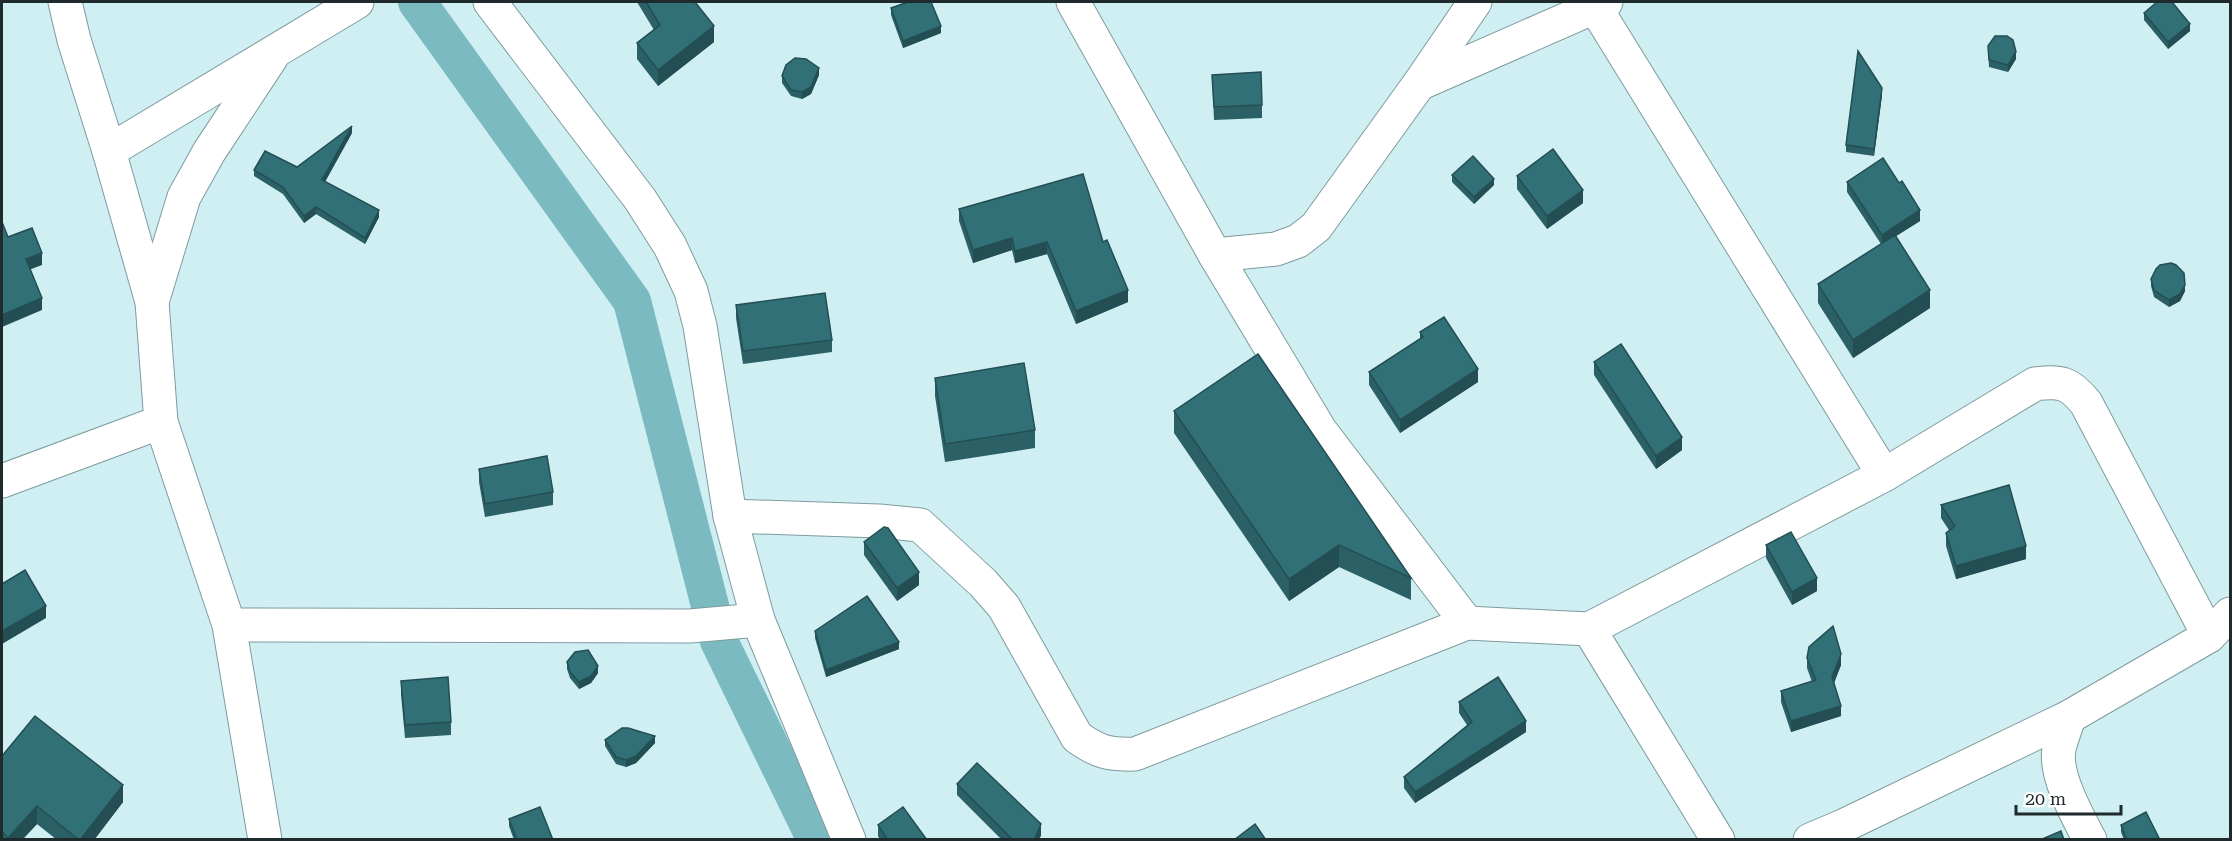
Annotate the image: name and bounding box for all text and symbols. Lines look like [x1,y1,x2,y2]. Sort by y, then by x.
scale bar [2016,778,2121,816]
text: 20 m [2025,788,2066,809]

